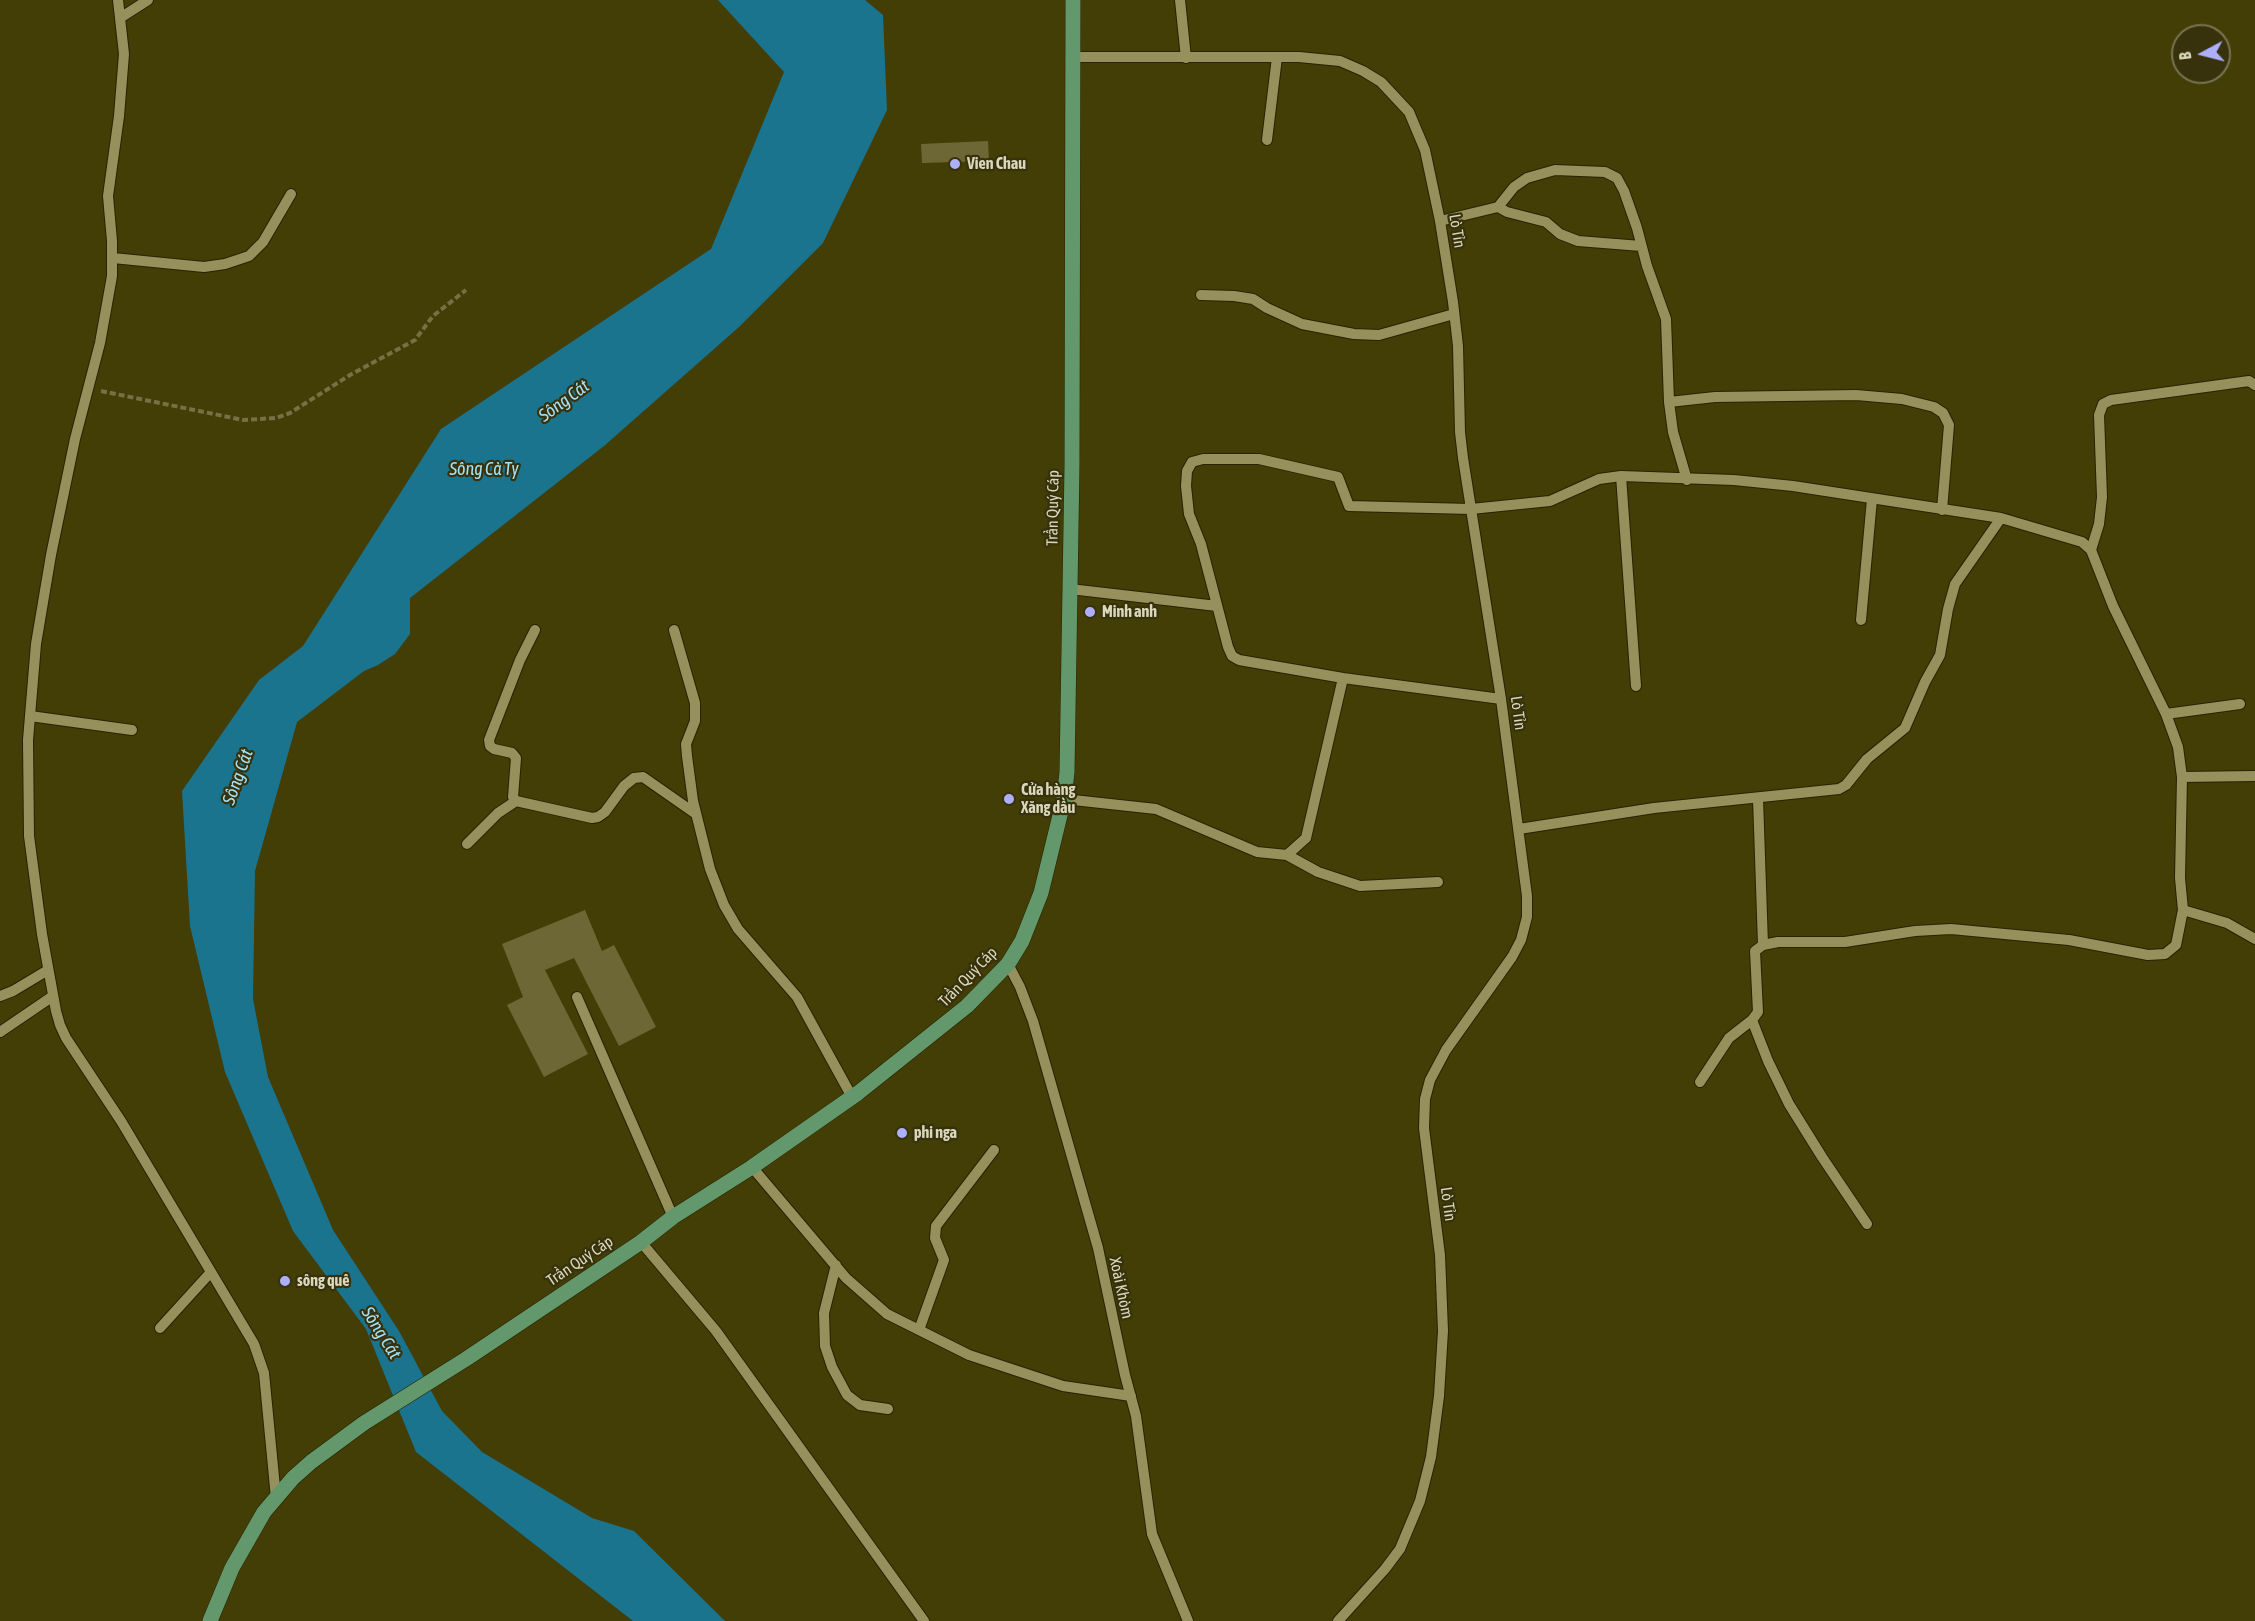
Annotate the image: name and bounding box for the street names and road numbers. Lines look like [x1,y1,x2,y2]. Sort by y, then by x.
street label: Lò Tỉn [1445,213,1469,249]
street label: Trần Quý Cáp [1043,470,1063,546]
street label: Lò Tỉn [1506,695,1530,731]
street label: Trần Quý Cáp [935,943,1001,1011]
street label: Lò Tỉn [1436,1186,1460,1222]
street label: Trần Quý Cáp [543,1232,617,1290]
street label: Xoài Khòm [1105,1255,1137,1321]

